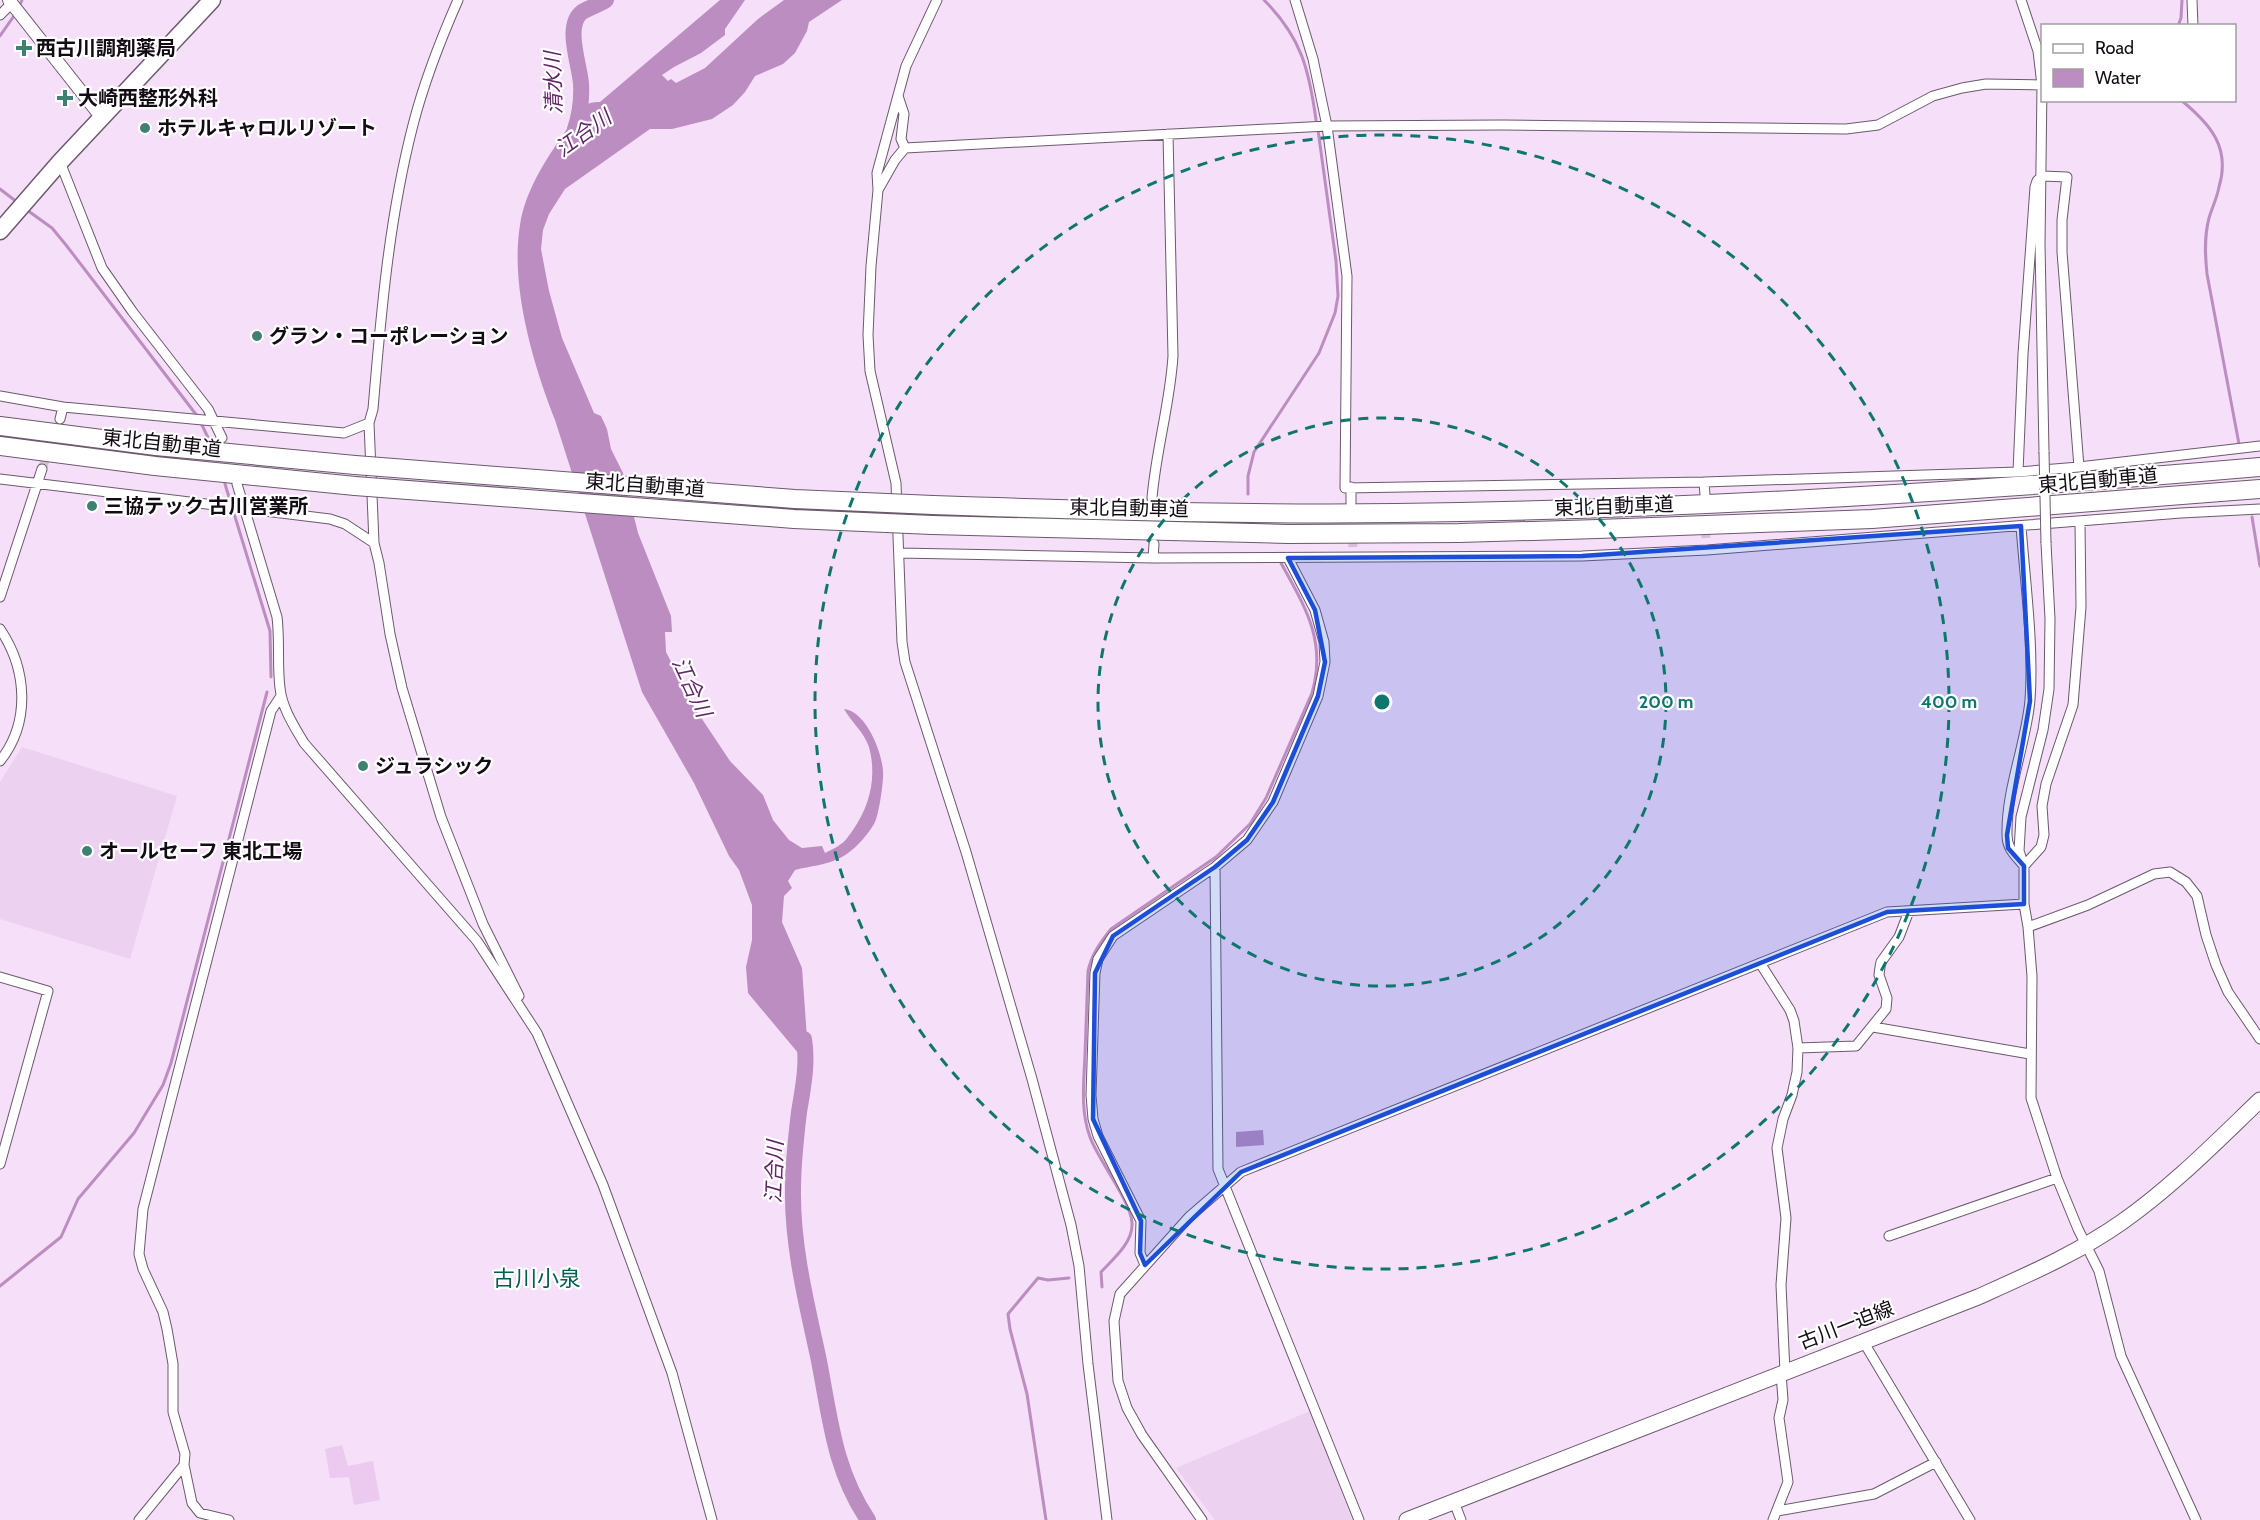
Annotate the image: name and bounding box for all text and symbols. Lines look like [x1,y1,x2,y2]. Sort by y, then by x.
legend [2041,24,2236,102]
place label: 西古川調剤薬局 [36,36,176,60]
text: Road [2095,37,2134,59]
marker: 西古川調剤薬局 [17,41,31,55]
water label: 清水川 [539,49,567,115]
text: Water [2095,67,2141,89]
place label: 大崎西整形外科 [78,86,218,110]
marker: 大崎西整形外科 [56,89,74,107]
water label: 江合川 [550,103,617,162]
place label: ホテルキャロルリゾート [157,116,377,140]
marker: ホテルキャロルリゾート [138,121,152,135]
place label: グラン・コーポレーション [269,324,509,348]
marker: グラン・コーポレーション [250,329,264,343]
street label: 東北自動車道 [101,425,223,461]
street label: 東北自動車道 [2037,463,2159,497]
street label: 東北自動車道 [584,469,706,501]
street label: 東北自動車道 [1554,492,1674,520]
place label: 三協テック 古川営業所 [104,494,309,518]
street label: 東北自動車道 [1069,495,1189,521]
marker: 三協テック 古川営業所 [85,499,99,513]
water label: 江合川 [667,653,717,723]
text: 200 m [1639,691,1693,713]
text: 400 m [1921,691,1977,713]
centre of rings [1372,692,1392,712]
place label: ジュラシック [375,754,493,778]
marker: ジュラシック [356,759,370,773]
place label: オールセーフ 東北工場 [99,839,302,863]
marker: オールセーフ 東北工場 [80,844,94,858]
water label: 江合川 [760,1138,788,1204]
district label: 古川小泉 [493,1265,581,1292]
street label: 古川一迫線 [1795,1296,1897,1354]

